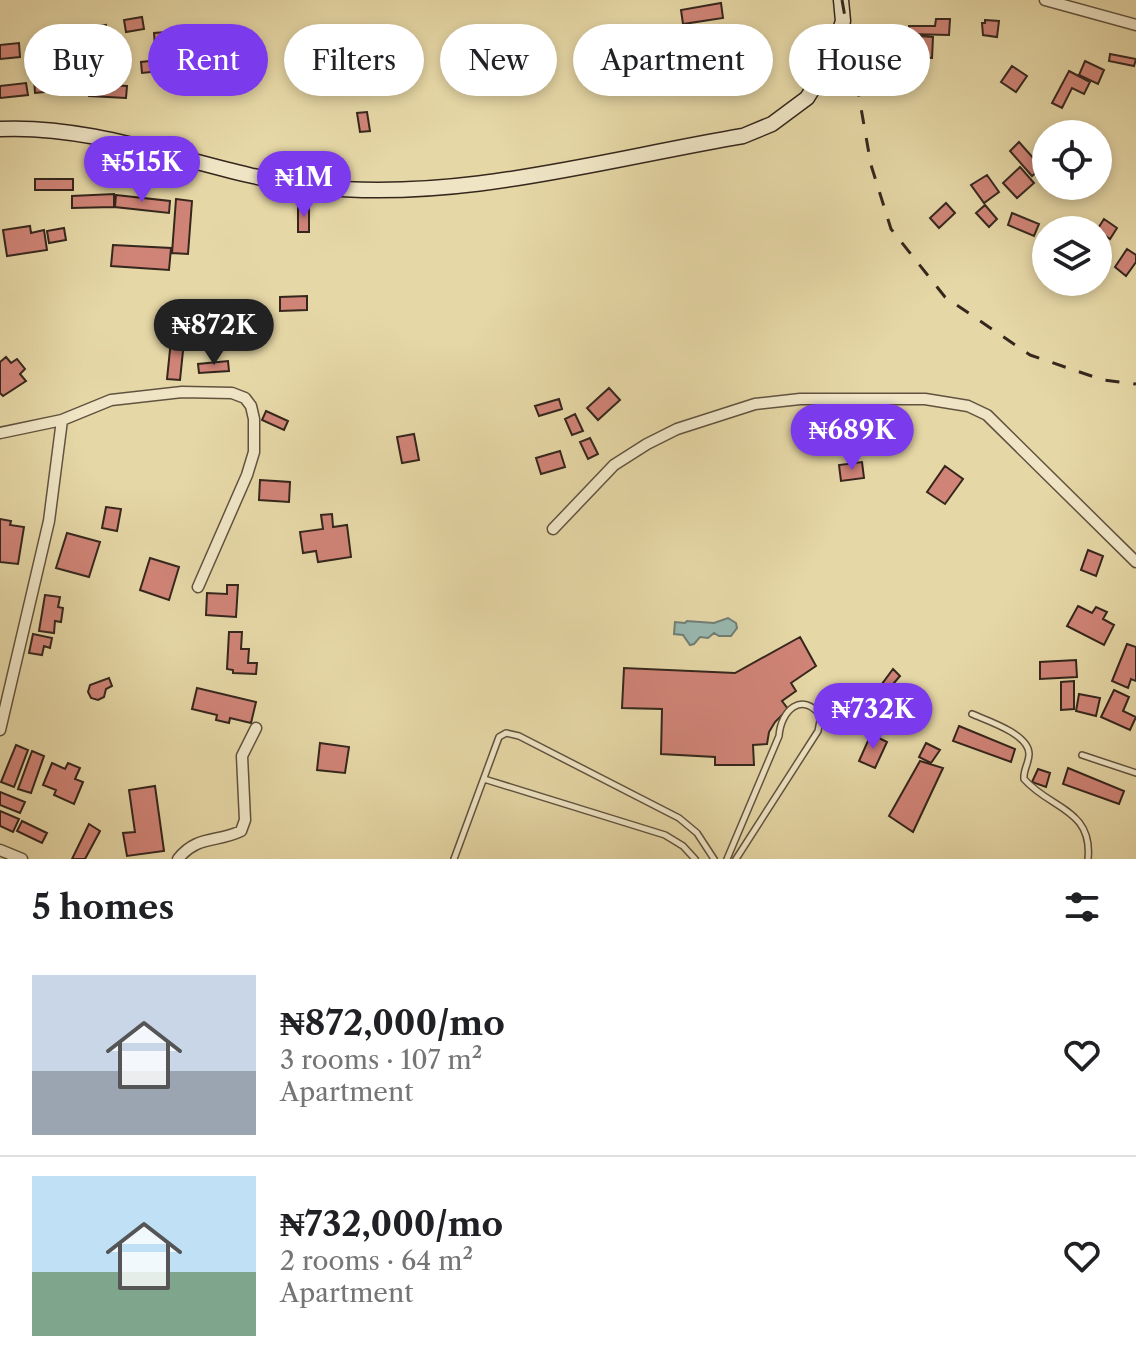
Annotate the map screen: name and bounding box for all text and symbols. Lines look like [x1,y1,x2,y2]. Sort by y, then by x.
chip: Buy [24,24,132,96]
chip: Rent [148,24,268,96]
chip: Filters [284,24,424,96]
chip: New [440,24,557,96]
chip: Apartment [573,24,773,96]
chip: House [789,24,930,96]
map controls [1032,120,1112,296]
button: locate [1032,120,1112,200]
pin: ₦515K [86,136,198,204]
text: ₦515K [102,146,182,178]
pin: ₦1M [265,151,343,219]
text: ₦1M [275,161,333,193]
button: layers [1032,216,1112,296]
pin: ₦872K [158,299,270,367]
text: ₦872K [172,309,256,341]
pin: ₦689K [796,404,908,472]
text: ₦689K [809,414,895,446]
pin: ₦732K [817,683,929,751]
text: ₦732K [831,693,915,725]
icon: filters [1060,885,1104,929]
text: 5 homes [32,886,174,928]
text: ₦872,000/mo [280,1002,505,1044]
icon: home [96,1007,192,1103]
icon: heart [1060,1033,1104,1077]
text: 3 rooms · 107 m² [280,1044,482,1076]
text: Apartment [280,1076,413,1108]
text: ₦732,000/mo [280,1203,503,1245]
icon: home [96,1208,192,1304]
icon: heart [1060,1234,1104,1278]
text: 2 rooms · 64 m² [280,1245,473,1277]
text: Apartment [280,1277,413,1309]

